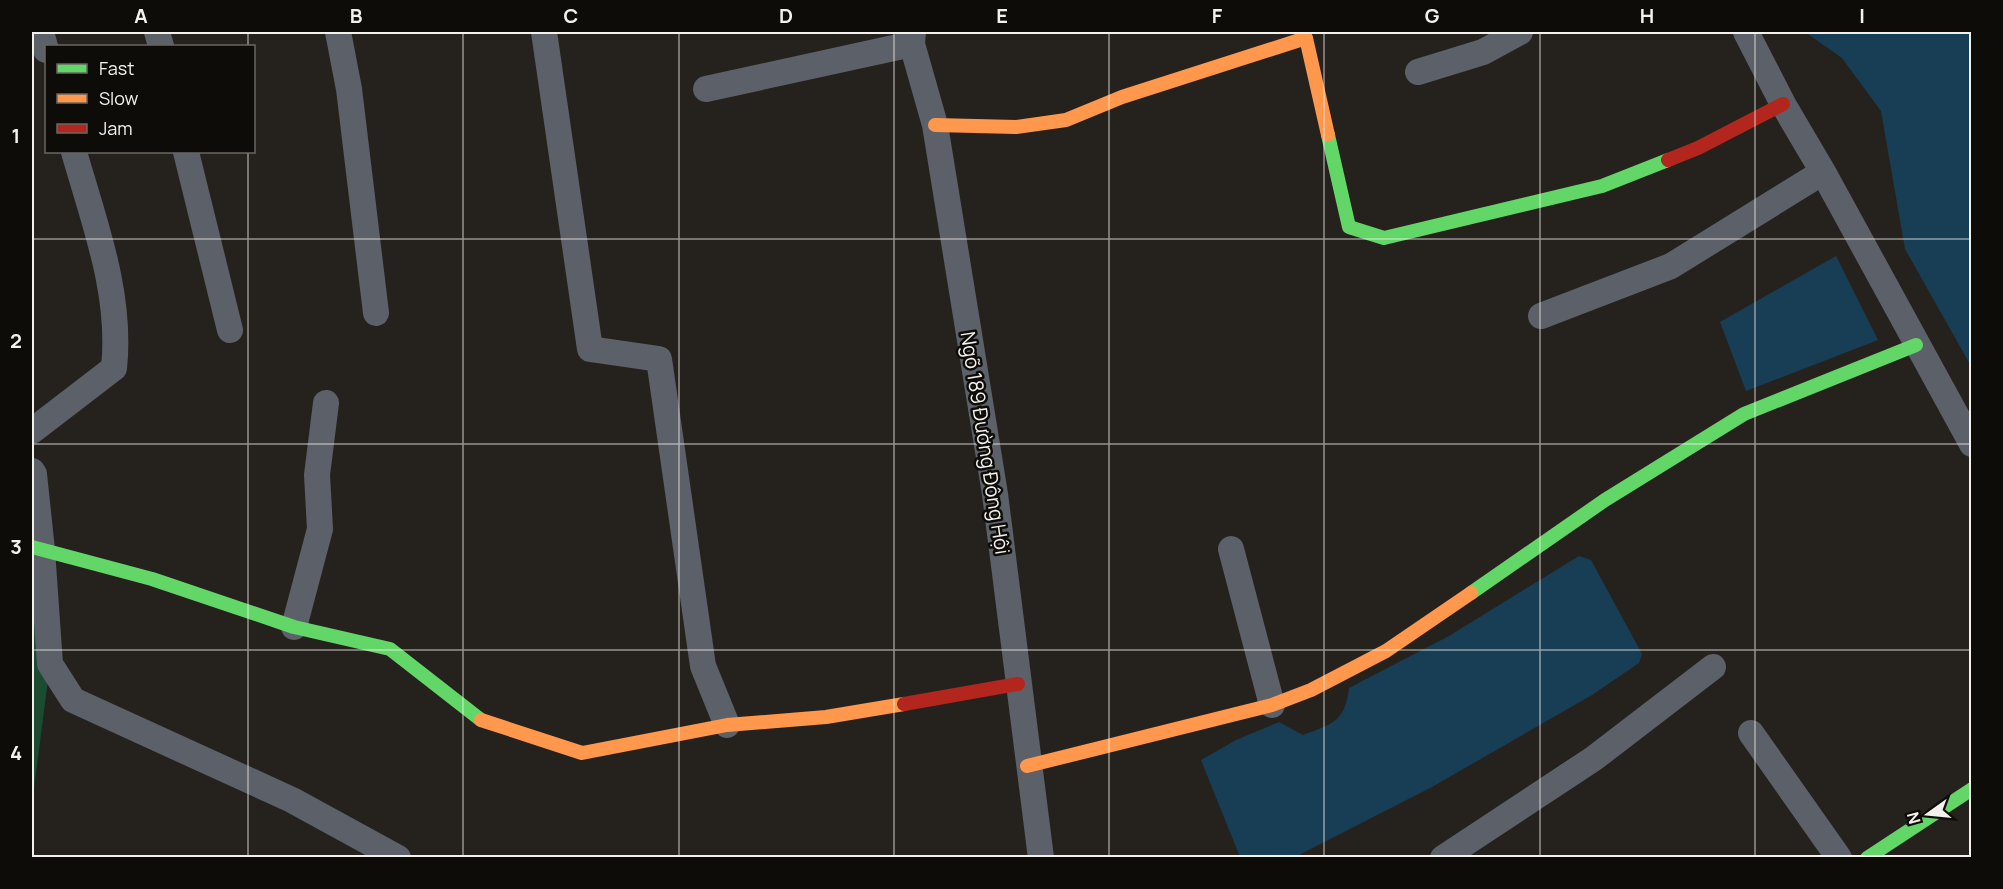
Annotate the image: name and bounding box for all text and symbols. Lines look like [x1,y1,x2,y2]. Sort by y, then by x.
text: A [134,2,148,29]
text: B [350,2,363,29]
text: C [564,2,578,29]
text: D [779,2,793,29]
text: E [996,2,1008,29]
text: F [1212,2,1223,29]
text: G [1425,2,1440,29]
text: H [1640,2,1654,29]
text: I [1859,2,1865,29]
legend [45,45,255,153]
text: Fast [99,56,134,80]
text: Slow [99,86,139,110]
text: Jam [99,116,133,140]
text: 1 [12,122,20,149]
text: 2 [10,327,22,354]
street label: Ngõ 189 Đường Đông Hội [955,330,1016,556]
text: 3 [10,533,22,560]
text: 4 [10,739,22,766]
north arrow [1898,784,1958,844]
text: N [1901,809,1926,826]

